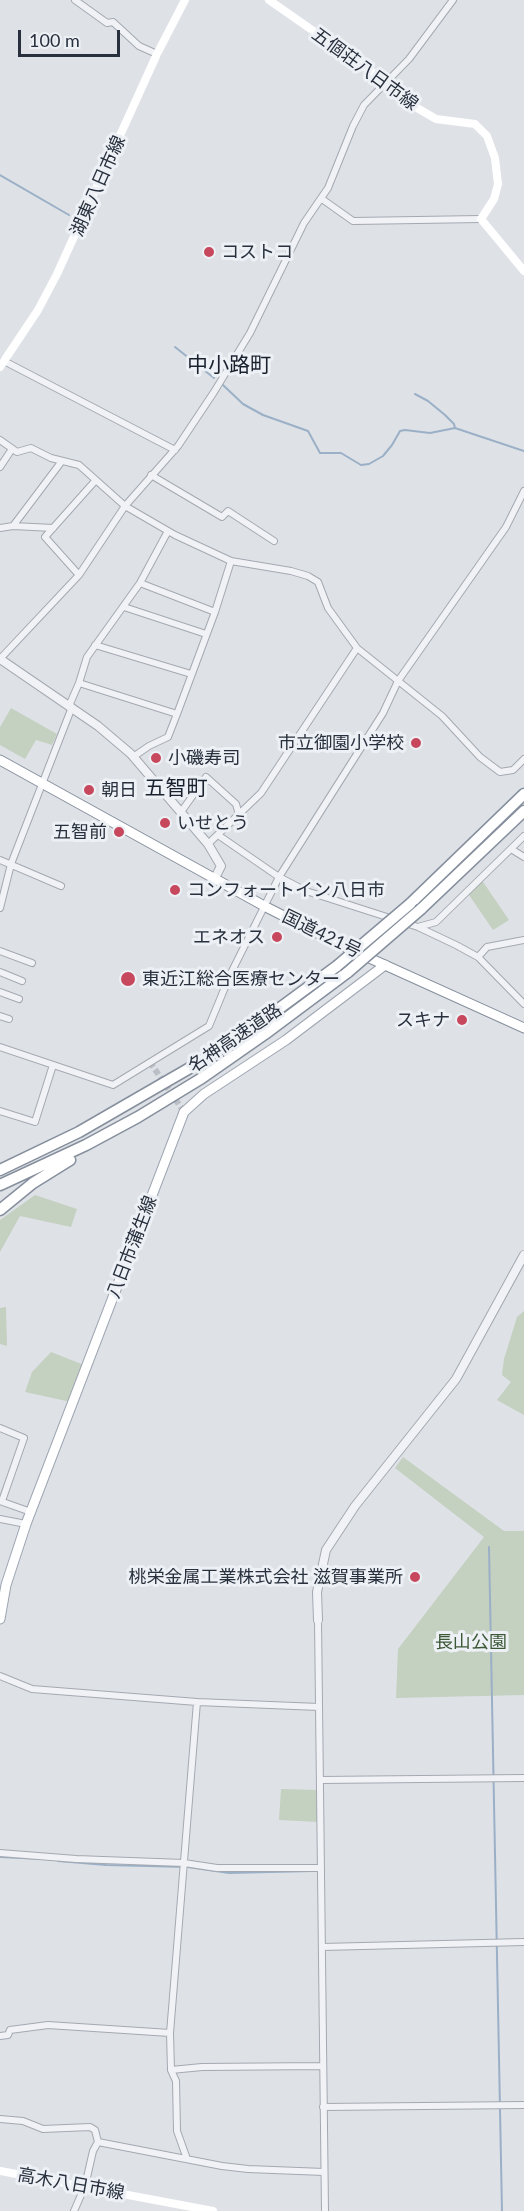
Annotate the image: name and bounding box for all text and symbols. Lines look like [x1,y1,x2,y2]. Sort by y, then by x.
scale bar [21,18,123,56]
street label: 五個荘八日市線 [308,23,422,115]
text: 100 m [29,29,80,51]
street label: 湖東八日市線 [66,132,130,240]
place label: コストコ [221,241,293,263]
marker: コストコ [202,245,216,259]
district label: 中小路町 [187,352,271,378]
place label: 市立御園小学校 [278,732,404,754]
marker: 市立御園小学校 [409,736,423,750]
place label: 小磯寿司 [168,747,240,769]
marker: 小磯寿司 [149,751,163,765]
district label: 五智町 [145,775,207,801]
place label: 朝日 [101,779,137,801]
marker: 朝日 [82,783,96,797]
place label: いせとう [177,812,249,834]
marker: いせとう [158,816,172,830]
place label: 五智前 [53,821,107,843]
marker: 五智前 [112,825,126,839]
place label: コンフォートイン八日市 [187,879,385,901]
marker: コンフォートイン八日市 [168,883,182,897]
street label: 国道421号 [279,906,365,962]
place label: エネオス [193,926,265,948]
marker: エネオス [270,930,284,944]
place label: 東近江総合医療センター [142,968,340,990]
marker: 東近江総合医療センター [119,970,137,988]
street label: 名神高速道路 [184,999,286,1077]
place label: スキナ [396,1009,450,1031]
marker: スキナ [455,1013,469,1027]
street label: 八日市蒲生線 [103,1193,161,1301]
place label: 桃栄金属工業株式会社 滋賀事業所 [128,1566,403,1588]
marker: 桃栄金属工業株式会社 滋賀事業所 [408,1570,422,1584]
park label: 長山公園 [435,1631,507,1653]
street label: 高木八日市線 [16,2164,126,2204]

